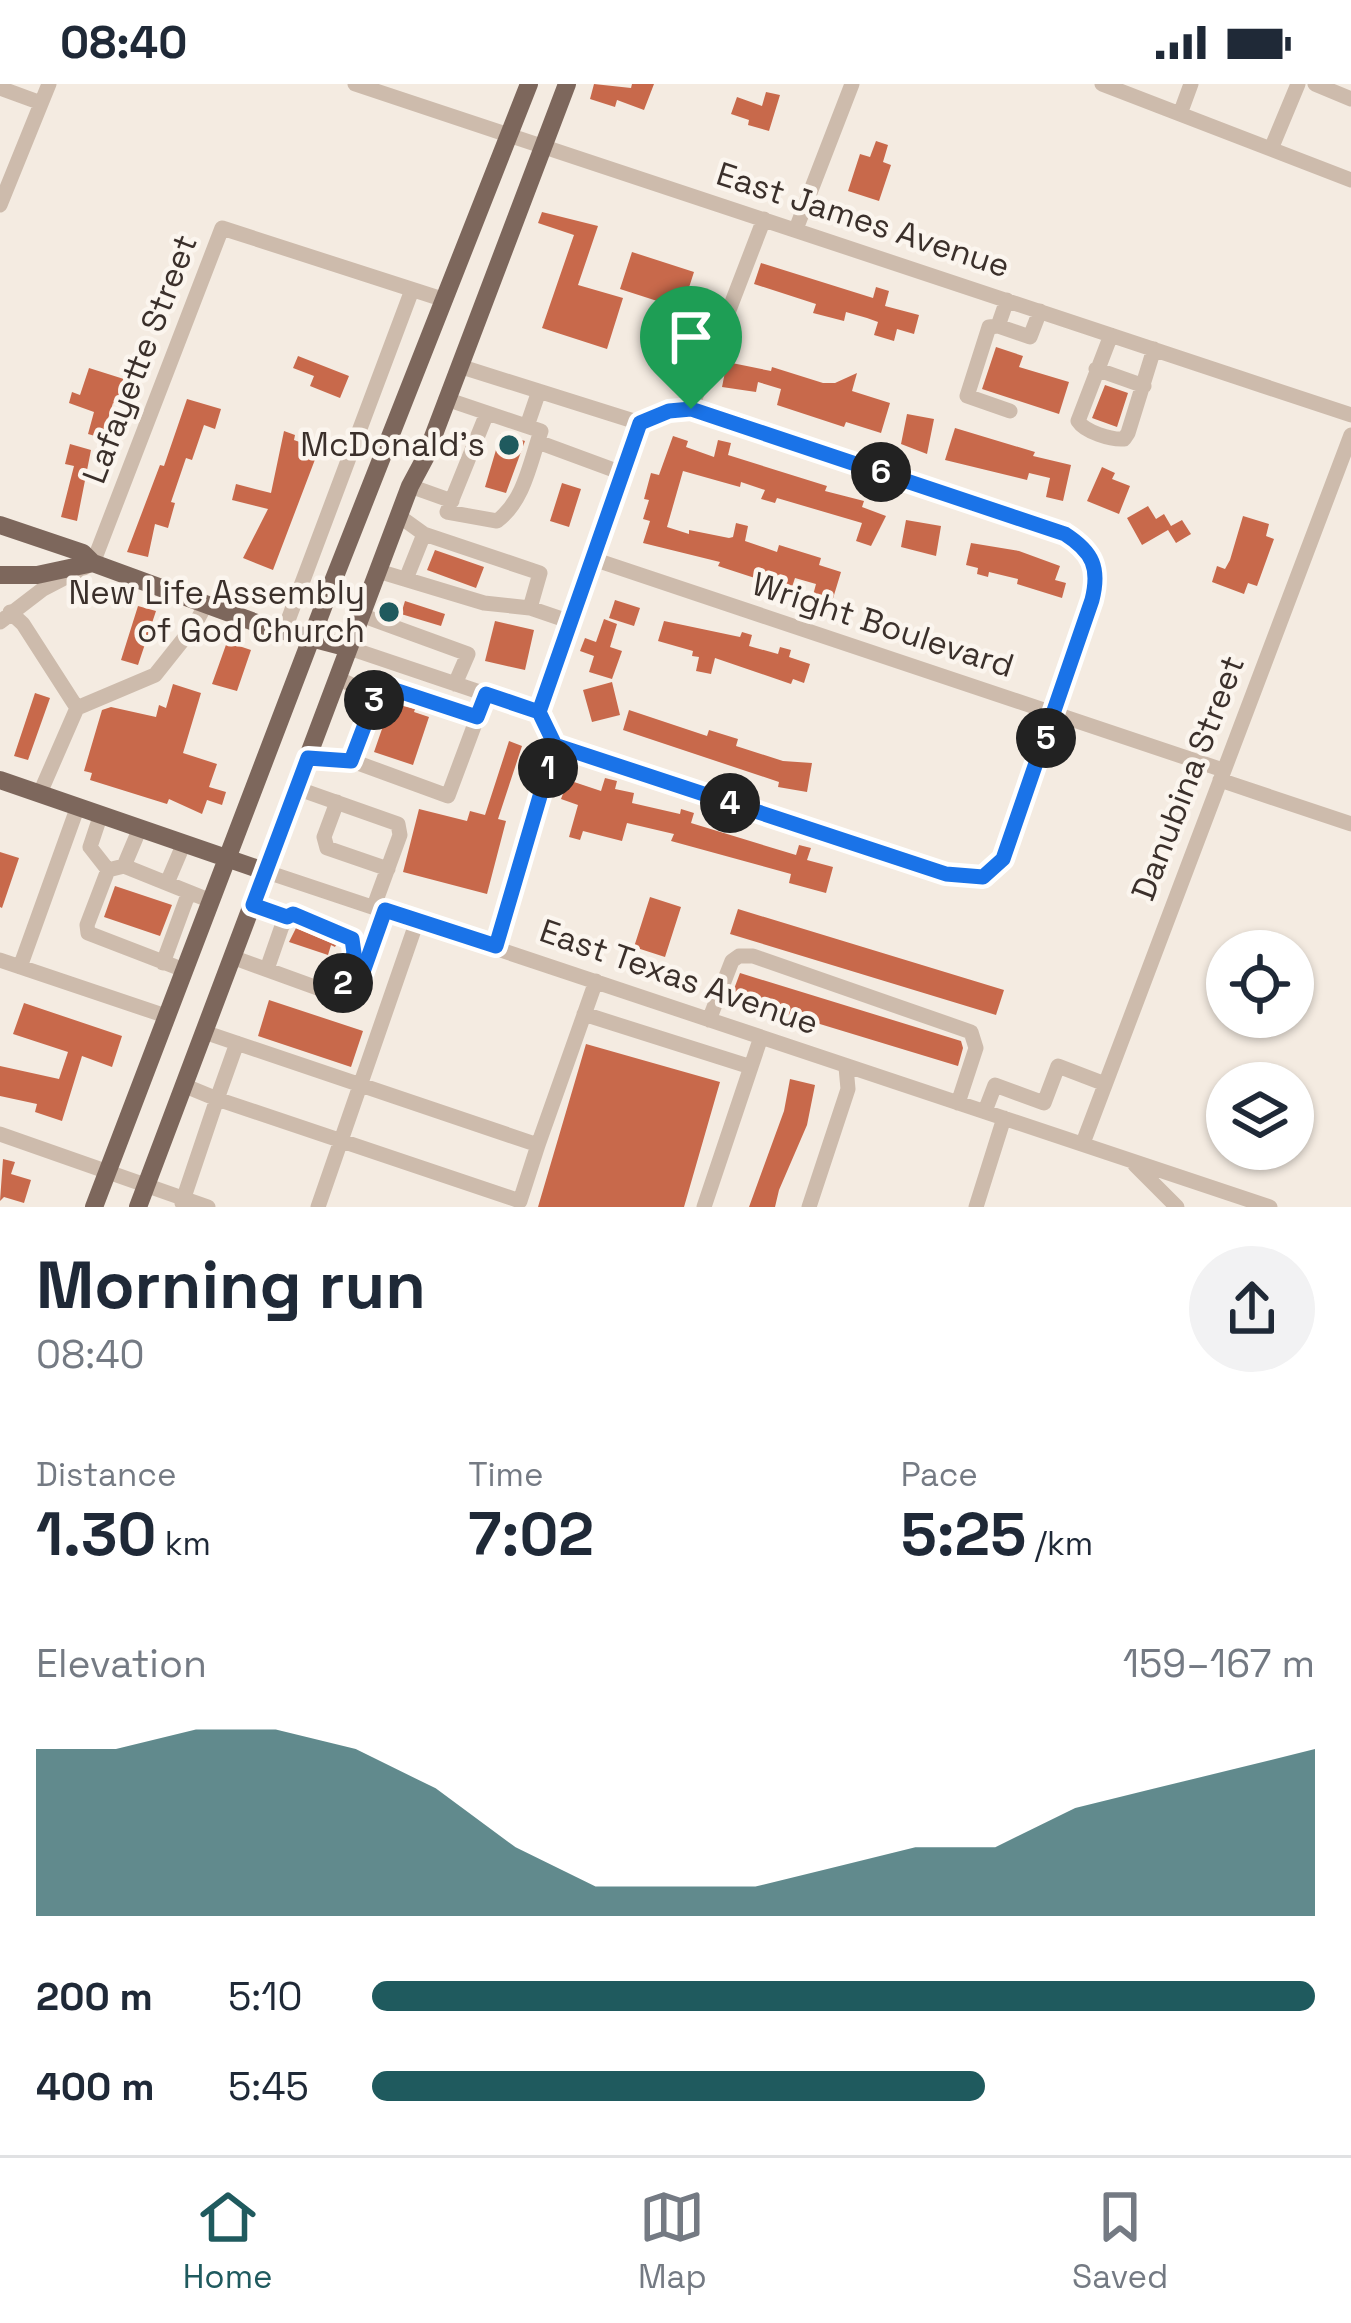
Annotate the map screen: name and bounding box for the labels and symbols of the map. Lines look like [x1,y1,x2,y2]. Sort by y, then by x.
street label: East James Avenue [711,153,1015,287]
street label: Lafayette Street [73,229,207,489]
pin [640,286,742,409]
place label: McDonald's [300,424,485,466]
marker: McDonald's [496,432,522,458]
pin: 6 [851,442,911,502]
street label: Wright Boulevard [747,563,1019,687]
place label: New Life Assembly of God Church [68,572,365,652]
marker: New Life Assembly of God Church [376,599,402,625]
street label: Danubina Street [1122,650,1254,906]
pin: 3 [344,670,404,730]
pin: 5 [1016,708,1076,768]
pin: 1 [518,738,578,798]
pin: 4 [700,773,760,833]
street label: East Texas Avenue [534,910,824,1044]
pin: 2 [313,953,373,1013]

